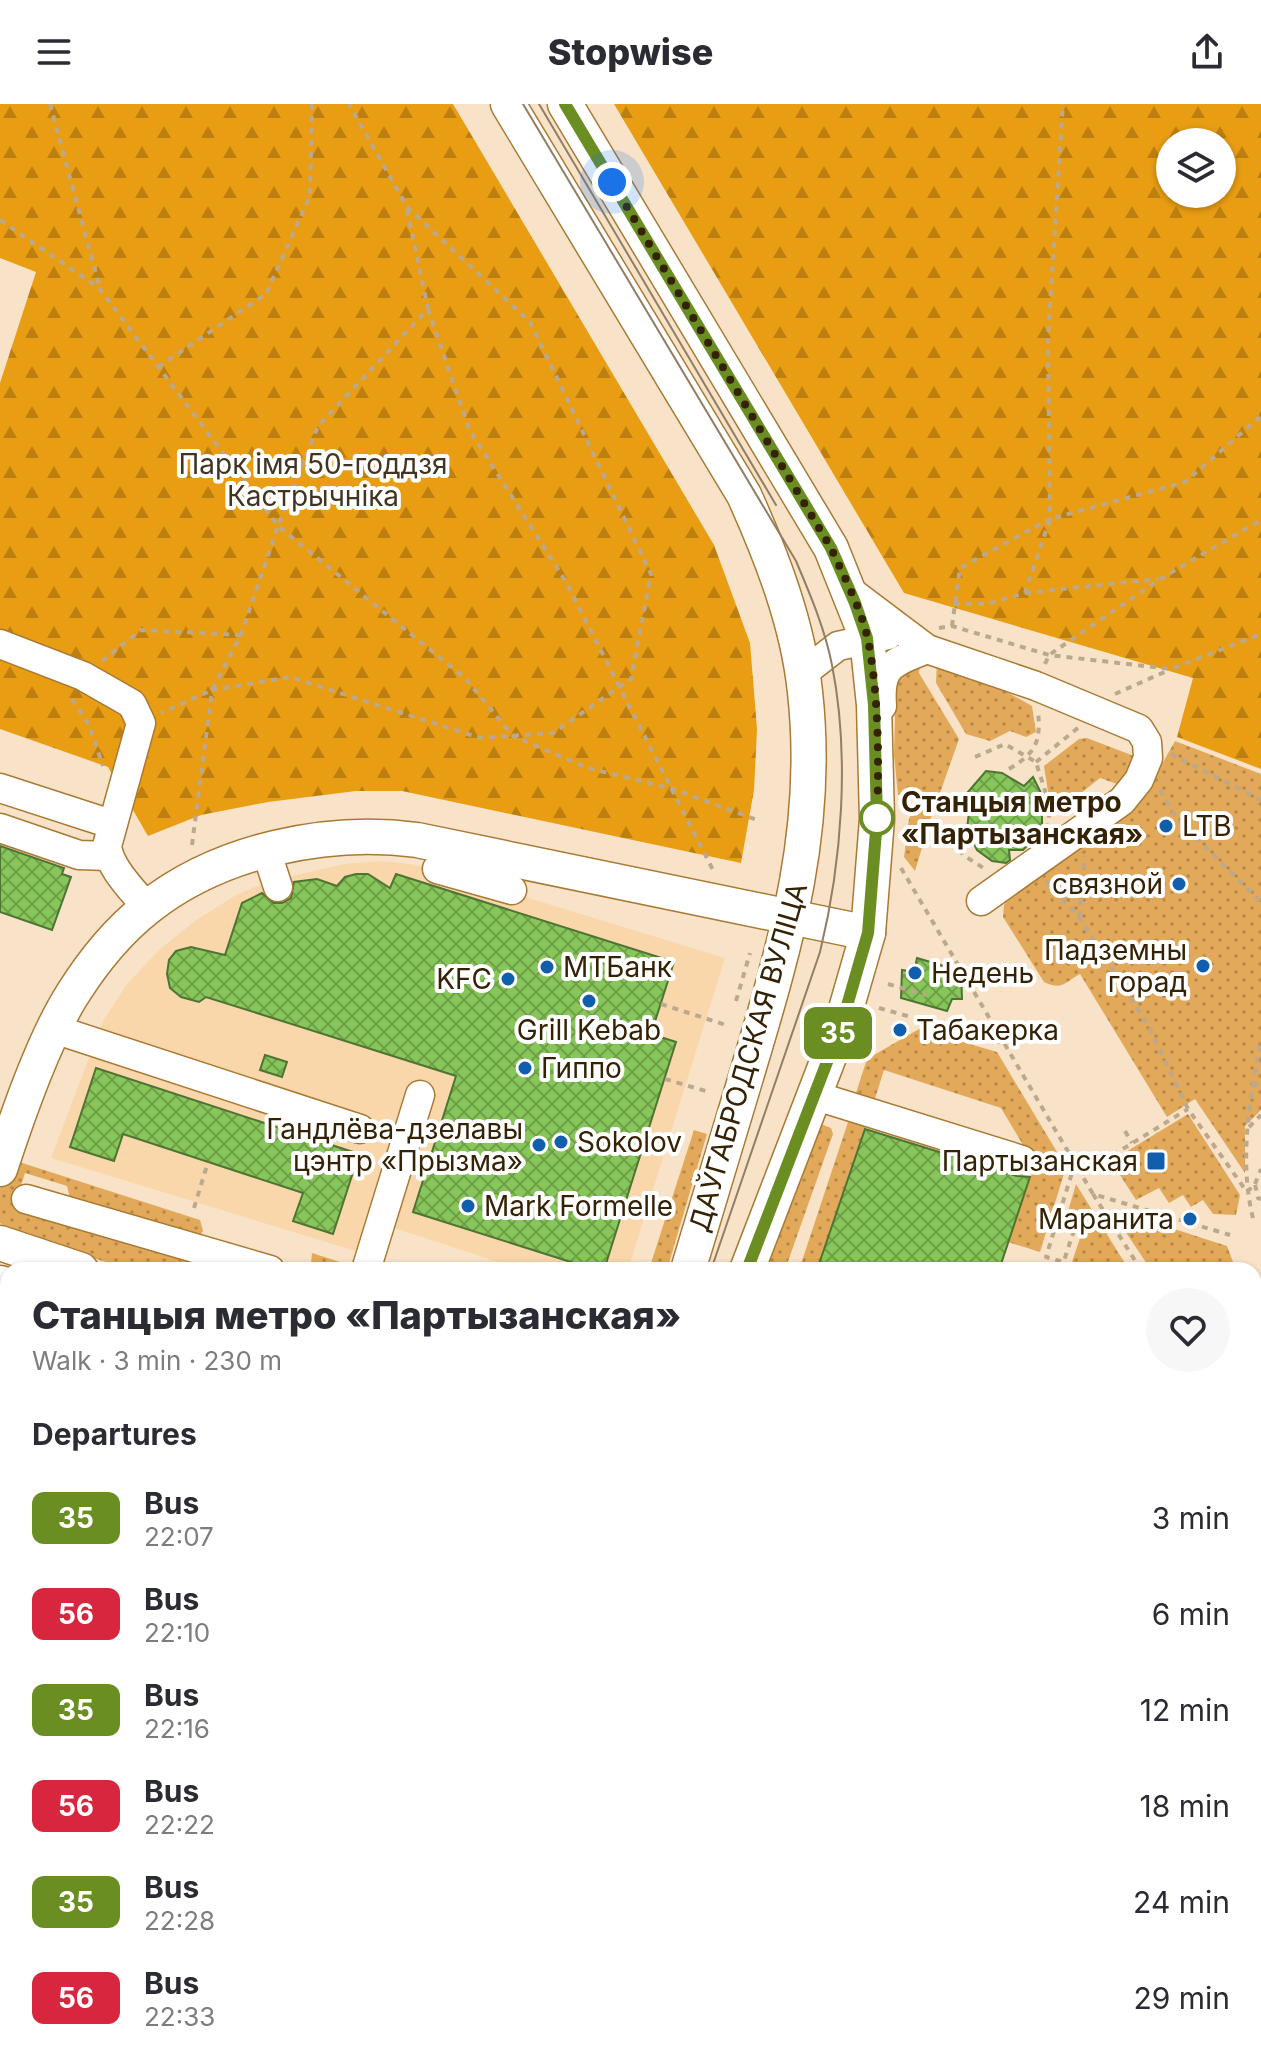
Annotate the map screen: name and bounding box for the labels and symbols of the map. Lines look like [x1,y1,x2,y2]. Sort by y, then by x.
your location [592,162,632,202]
park label: Парк імя 50-годдзя Кастрычніка [178,447,448,513]
place label: Станцыя метро «Партызанская» [901,785,1143,851]
marker: Станцыя метро «Партызанская» [860,801,894,835]
place label: LTB [1182,809,1232,843]
marker: LTB [1157,817,1175,835]
place label: связной [1052,867,1163,901]
marker: связной [1170,875,1188,893]
street label: ДАЎГАБРОДСКАЯ ВУЛІЦА [681,878,814,1236]
place label: Падземны горад [1044,933,1187,999]
place label: МТБанк [563,950,672,984]
place label: Недень [931,956,1034,990]
marker: Падземны горад [1194,957,1212,975]
marker: МТБанк [538,958,556,976]
place label: KFC [436,962,492,996]
marker: Недень [906,964,924,982]
marker: KFC [499,970,517,988]
marker: Grill Kebab [580,992,598,1010]
line badge: 35 [802,1007,874,1059]
place label: Grill Kebab [517,1013,661,1047]
place label: Табакерка [916,1013,1059,1047]
marker: Табакерка [891,1021,909,1039]
place label: Гиппо [541,1051,622,1085]
marker: Гиппо [516,1059,534,1077]
place label: Гандлёва-дзелавы цэнтр «Прызма» [266,1112,523,1178]
place label: Sokolov [577,1125,682,1159]
marker: Sokolov [552,1133,570,1151]
marker: Гандлёва-дзелавы цэнтр «Прызма» [530,1136,548,1154]
place label: Партызанская [942,1144,1138,1178]
marker: Партызанская [1145,1150,1167,1172]
place label: Mark Formelle [484,1189,673,1223]
marker: Mark Formelle [459,1197,477,1215]
place label: Маранита [1038,1202,1174,1236]
marker: Маранита [1181,1210,1199,1228]

